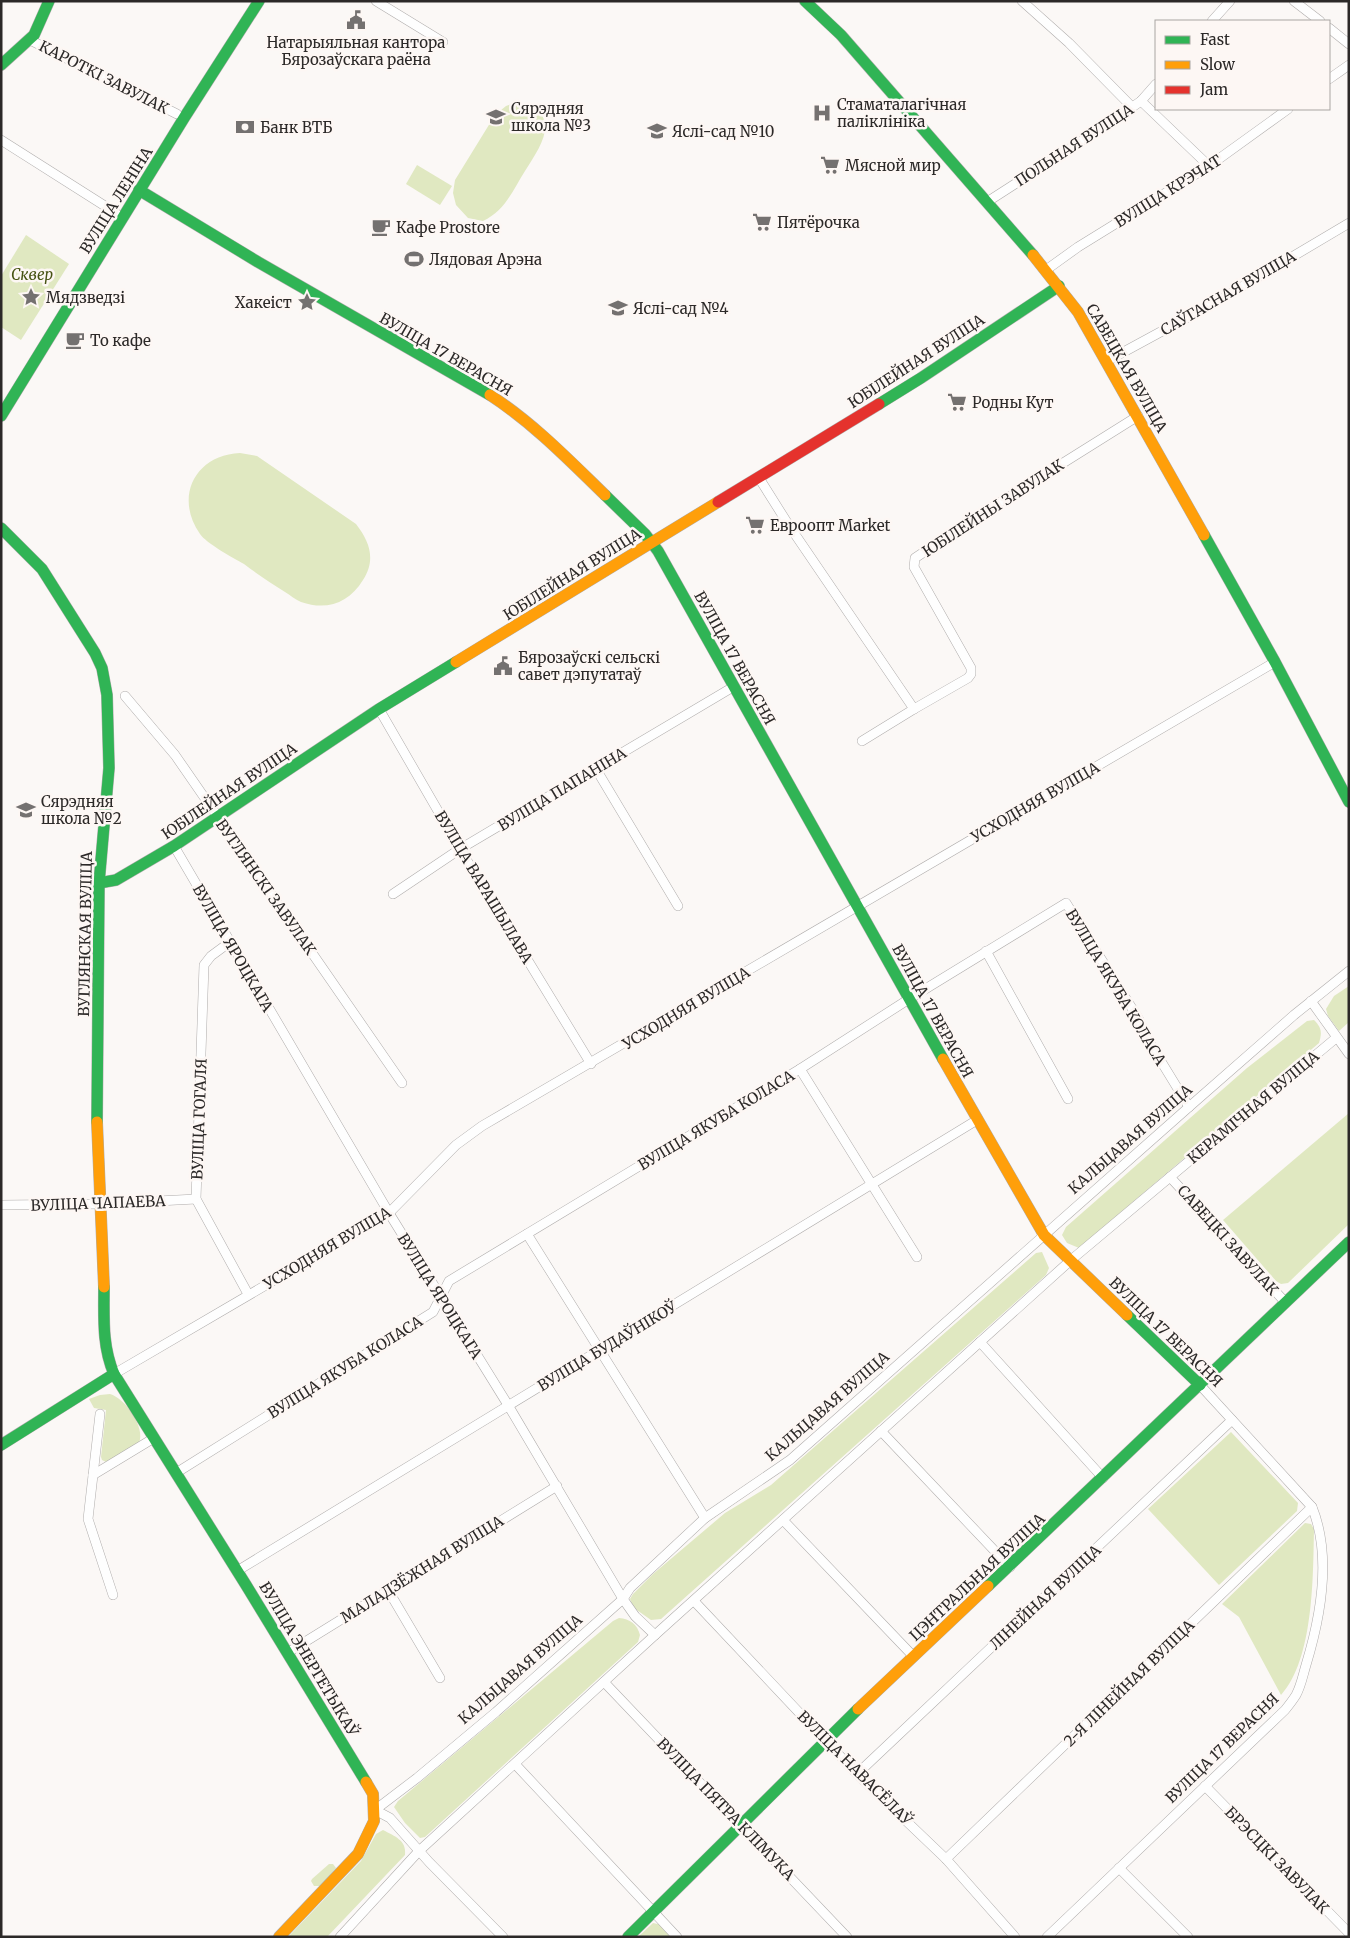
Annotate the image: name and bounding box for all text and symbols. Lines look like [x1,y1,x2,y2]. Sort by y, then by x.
public building icon: Натарыяльная кантора Бярозаўскага раёна [345,9,367,31]
legend [1155,20,1330,110]
text: Fast [1200,30,1230,49]
place label: Натарыяльная кантора Бярозаўскага раёна [267,33,445,69]
street label: КАРОТКІ ЗАВУЛАК [36,36,172,118]
text: Slow [1200,55,1235,74]
text: Jam [1199,80,1228,99]
place label: Стаматалагічная паліклініка [837,95,966,131]
place label: Сярэдняя школа №3 [511,99,591,135]
street label: ПОЛЬНАЯ ВУЛІЦА [1011,99,1137,190]
hospital icon: Стаматалагічная паліклініка [811,102,833,124]
school or university icon: Сярэдняя школа №3 [485,106,507,128]
bank icon: Банк ВТБ [234,116,256,138]
place label: Банк ВТБ [260,118,332,137]
school or university icon: Яслі-сад №10 [646,120,668,142]
place label: Яслі-сад №10 [672,122,774,141]
street label: ВУЛІЦА ЛЕНІНА [76,143,157,257]
street label: ВУЛІЦА КРЭЧАТ [1111,150,1225,231]
supermarket icon: Мясной мир [819,154,841,176]
place label: Мясной мир [845,156,941,175]
supermarket icon: Пятёрочка [751,211,773,233]
place label: Пятёрочка [777,213,860,232]
cafe icon: Кафе Prostore [370,216,392,238]
place label: Кафе Prostore [396,218,500,237]
street label: САЎГАСНАЯ ВУЛІЦА [1157,245,1299,339]
sports icon: Лядовая Арэна [403,248,425,270]
place label: Лядовая Арэна [429,250,542,269]
park label: Сквер [11,265,53,284]
place icon: Мядзведзі [20,286,42,308]
place label: Мядзведзі [46,288,125,307]
place icon: Хакеіст [296,291,318,313]
place label: Хакеіст [235,293,292,312]
school or university icon: Яслі-сад №4 [607,297,629,319]
place label: Яслі-сад №4 [633,299,728,318]
street label: САВЕЦКАЯ ВУЛІЦА [1082,300,1172,436]
street label: ВУЛІЦА 17 ВЕРАСНЯ [376,308,516,400]
street label: ЮБІЛЕЙНАЯ ВУЛІЦА [844,309,988,412]
cafe icon: То кафе [64,329,86,351]
place label: То кафе [90,331,151,350]
supermarket icon: Родны Кут [946,391,968,413]
place label: Родны Кут [972,393,1054,412]
street label: ЮБІЛЕЙНЫ ЗАВУЛАК [918,454,1068,561]
supermarket icon: Евроопт Market [744,514,766,536]
place label: Евроопт Market [770,516,891,535]
street label: ЮБІЛЕЙНАЯ ВУЛІЦА [499,523,645,624]
street label: ВУЛІЦА 17 ВЕРАСНЯ [690,588,780,728]
place label: Бярозаўскі сельскі савет дэпутатаў [518,648,660,684]
public building icon: Бярозаўскі сельскі савет дэпутатаў [492,655,514,677]
street label: ЮБІЛЕЙНАЯ ВУЛІЦА [157,738,300,843]
street label: ВУЛІЦА ПАПАНІНА [494,743,630,835]
street label: УСХОДНЯЯ ВУЛІЦА [967,757,1103,847]
place label: Сярэдняя школа №2 [41,792,122,828]
school or university icon: Сярэдняя школа №2 [15,799,37,821]
street label: ВУЛІЦА ВАРАШЫЛАВА [431,807,537,967]
street label: ВУГЛЯНСКІ ЗАВУЛАК [212,815,320,959]
street label: ВУГЛЯНСКАЯ ВУЛІЦА [74,851,96,1017]
street label: ВУЛІЦА ЯРОЦКАГА [189,881,278,1016]
street label: ВУЛІЦА ЯКУБА КОЛАСА [1062,905,1170,1069]
street label: ВУЛІЦА 17 ВЕРАСНЯ [888,941,978,1081]
street label: УСХОДНЯЯ ВУЛІЦА [618,962,753,1054]
street label: КЕРАМІЧНАЯ ВУЛІЦА [1183,1046,1323,1168]
street label: ВУЛІЦА ГОГАЛЯ [187,1058,211,1180]
street label: ВУЛІЦА ЯКУБА КОЛАСА [634,1066,798,1174]
street label: КАЛЬЦАВАЯ ВУЛІЦА [1064,1080,1196,1198]
street label: САВЕЦКІ ЗАВУЛАК [1174,1181,1283,1299]
street label: ВУЛІЦА ЧАПАЕВА [30,1191,166,1215]
street label: УСХОДНЯЯ ВУЛІЦА [259,1202,394,1294]
street label: ВУЛІЦА ЯРОЦКАГА [394,1230,487,1363]
street label: ВУЛІЦА 17 ВЕРАСНЯ [1105,1273,1227,1391]
street label: ВУЛІЦА БУДАЎНІКОЎ [533,1296,680,1395]
street label: ВУЛІЦА ЯКУБА КОЛАСА [264,1311,426,1422]
street label: КАЛЬЦАВАЯ ВУЛІЦА [761,1347,893,1465]
street label: ЦЭНТРАЛЬНАЯ ВУЛІЦА [905,1509,1049,1645]
street label: МАЛАДЗЁЖНАЯ ВУЛІЦА [337,1511,507,1627]
street label: ЛІНЕЙНАЯ ВУЛІЦА [985,1539,1105,1653]
street label: ВУЛІЦА ЭНЕРГЕТЫКАЎ [255,1578,364,1740]
street label: КАЛЬЦАВАЯ ВУЛІЦА [454,1610,586,1728]
street label: 2-Я ЛІНЕЙНАЯ ВУЛІЦА [1059,1615,1199,1750]
street label: ВУЛІЦА 17 ВЕРАСНЯ [1161,1689,1283,1807]
street label: ВУЛІЦА НАВАСЁЛАЎ [794,1706,917,1830]
street label: ВУЛІЦА ПЯТРА КЛІМУКА [653,1734,799,1884]
street label: БРЭСЦКІ ЗАВУЛАК [1221,1802,1333,1918]

